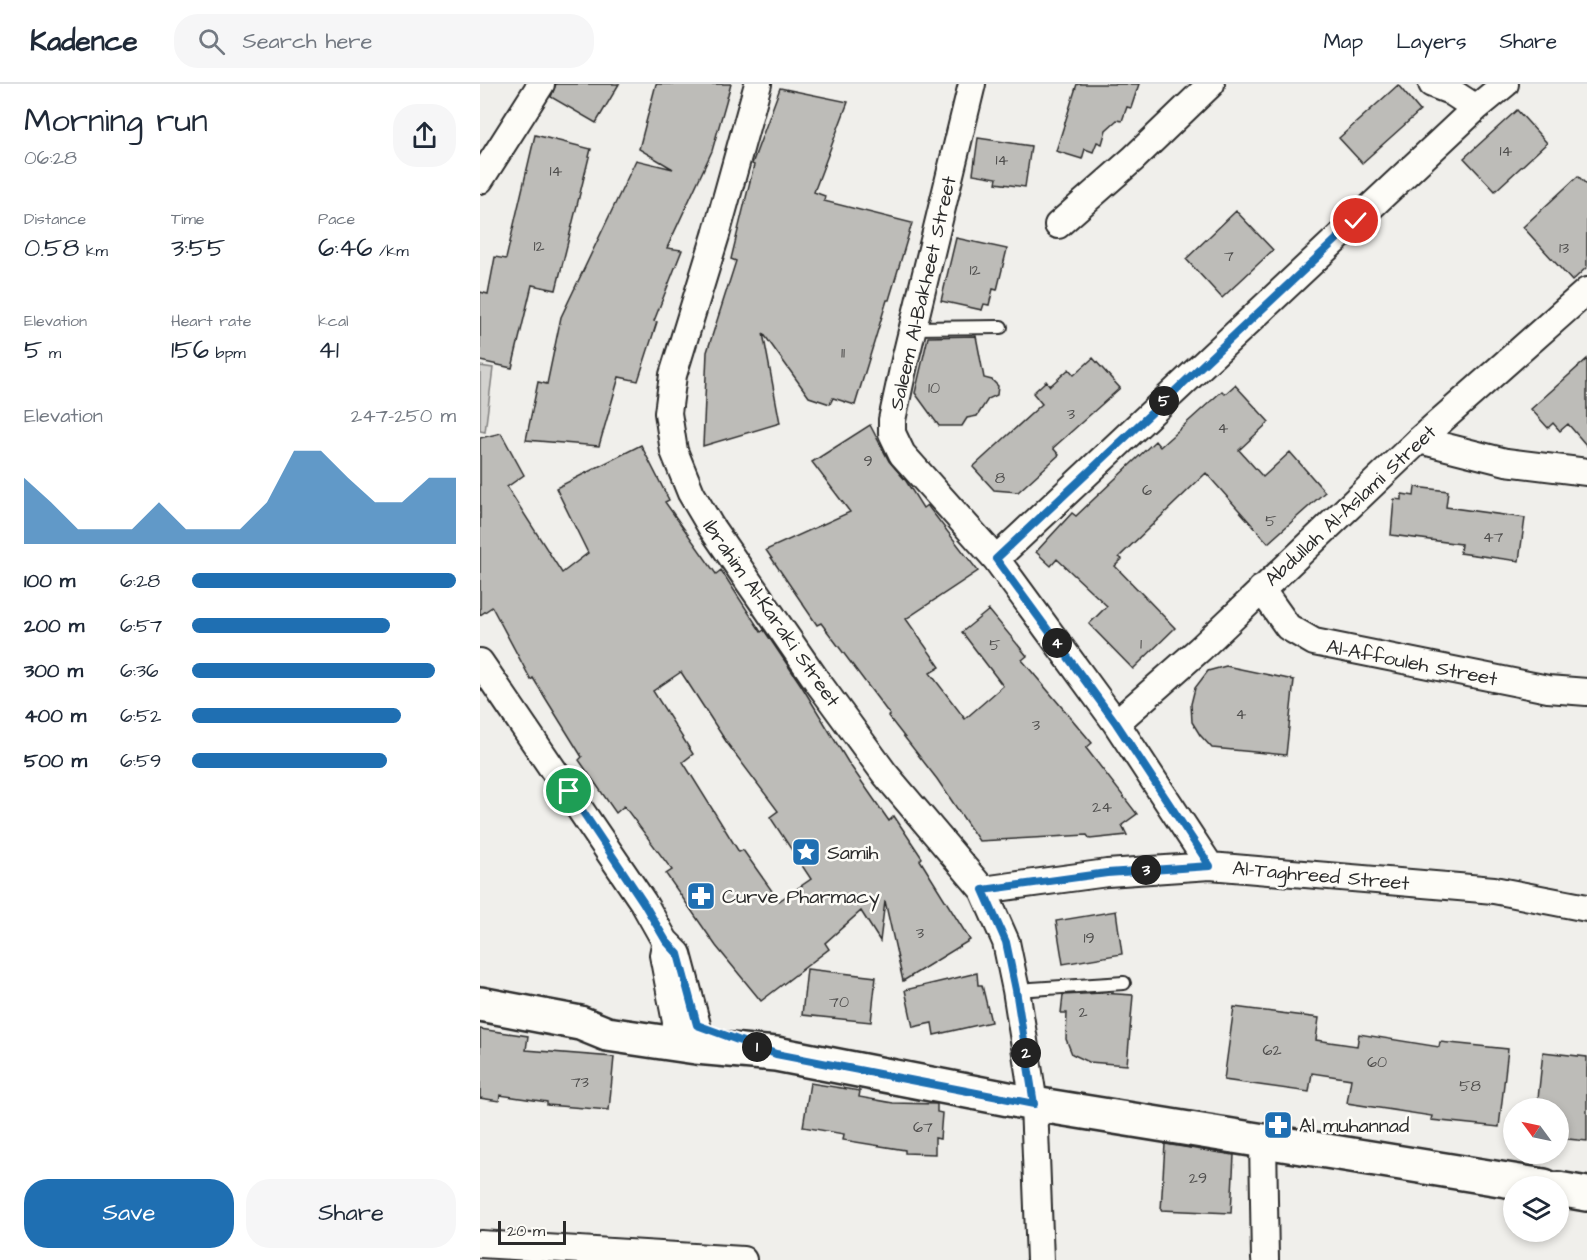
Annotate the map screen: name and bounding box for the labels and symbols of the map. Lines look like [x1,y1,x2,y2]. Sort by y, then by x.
house number: 14 [1500,140,1513,162]
house number: 14 [996,149,1009,171]
house number: 14 [550,160,563,182]
street label: Saleem Al-Bakheet Street [882,173,964,413]
pin [1330,195,1381,246]
house number: 12 [533,235,545,257]
house number: 13 [1559,237,1569,259]
house number: 7 [1224,245,1234,267]
house number: 12 [969,259,981,281]
house number: 11 [841,342,845,364]
house number: 10 [928,377,940,399]
pin: 5 [1149,386,1179,416]
house number: 3 [1067,403,1075,425]
house number: 4 [1218,417,1229,439]
street label: Abdullah Al-Aslami Street [1259,419,1443,593]
house number: 9 [863,450,873,472]
house number: 8 [995,467,1005,489]
house number: 6 [1142,479,1152,501]
house number: 5 [1265,510,1277,532]
street label: Ibrahim Al-Karaki Street [696,514,847,713]
house number: 47 [1483,526,1504,548]
pin: 4 [1042,628,1072,658]
house number: 1 [1140,633,1142,655]
street label: Al-Affouleh Street [1324,633,1500,693]
house number: 5 [989,634,1001,656]
house number: 4 [1236,703,1247,725]
house number: 3 [1032,714,1040,736]
pin [543,765,594,816]
house number: 24 [1092,796,1112,818]
place icon: Samih [790,836,822,868]
place label: Samih [827,839,879,867]
street label: Al-Taghreed Street [1231,854,1411,899]
pin: 3 [1131,855,1161,885]
pharmacy icon: Curve Pharmacy [685,880,717,912]
place label: Curve Pharmacy [722,883,880,912]
house number: 3 [916,922,924,944]
house number: 19 [1083,927,1095,949]
house number: 70 [829,991,849,1013]
house number: 2 [1078,1001,1088,1023]
pin: 1 [742,1032,772,1062]
pin: 2 [1011,1038,1041,1068]
house number: 62 [1262,1039,1282,1061]
house number: 60 [1367,1051,1387,1073]
house number: 73 [571,1071,589,1093]
house number: 58 [1459,1075,1481,1097]
north arrow [1503,1098,1569,1164]
pharmacy icon: Al muhannad [1262,1109,1294,1141]
place label: Al muhannad [1299,1112,1409,1140]
house number: 67 [913,1116,933,1138]
house number: 29 [1189,1167,1207,1189]
scale bar [498,1218,566,1246]

